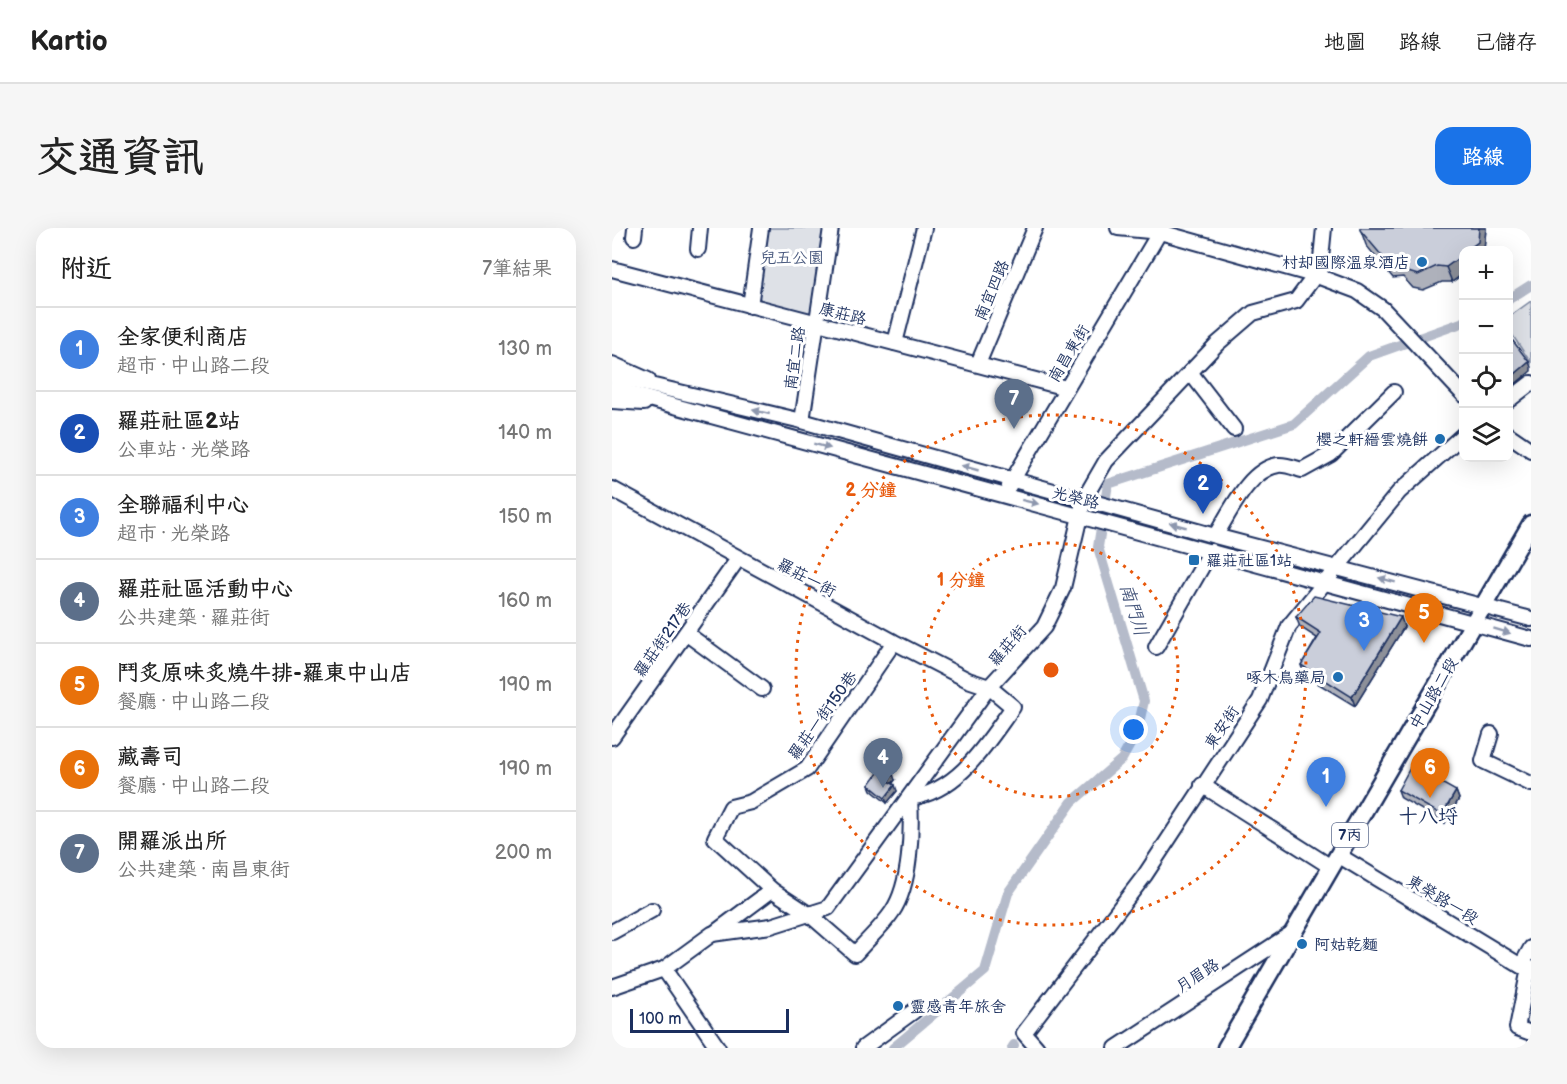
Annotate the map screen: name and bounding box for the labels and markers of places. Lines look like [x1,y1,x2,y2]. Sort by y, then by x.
place label: 村却國際溫泉酒店 [1282,254,1410,273]
marker: 村却國際溫泉酒店 [1415,255,1429,269]
pin: 7 [994,380,1034,429]
place label: 櫻之軒縉雲燒餅 [1316,431,1428,450]
marker: 櫻之軒縉雲燒餅 [1433,432,1447,446]
pin: 2 [1184,464,1222,514]
place label: 羅莊社區1站 [1206,552,1292,571]
marker: 羅莊社區1站 [1187,553,1201,567]
pin: 5 [1404,594,1444,643]
pin: 3 [1344,602,1383,651]
centre of rings [1041,660,1061,680]
place label: 啄木鳥藥局 [1246,669,1326,688]
marker: 啄木鳥藥局 [1331,670,1345,684]
pin: 4 [864,738,902,788]
pin: 6 [1410,748,1450,798]
pin: 1 [1306,758,1346,807]
place label: 阿姑乾麵 [1314,936,1378,955]
marker: 阿姑乾麵 [1295,937,1309,951]
place label: 靈感青年旅舍 [910,998,1006,1017]
marker: 靈感青年旅舍 [891,999,905,1013]

